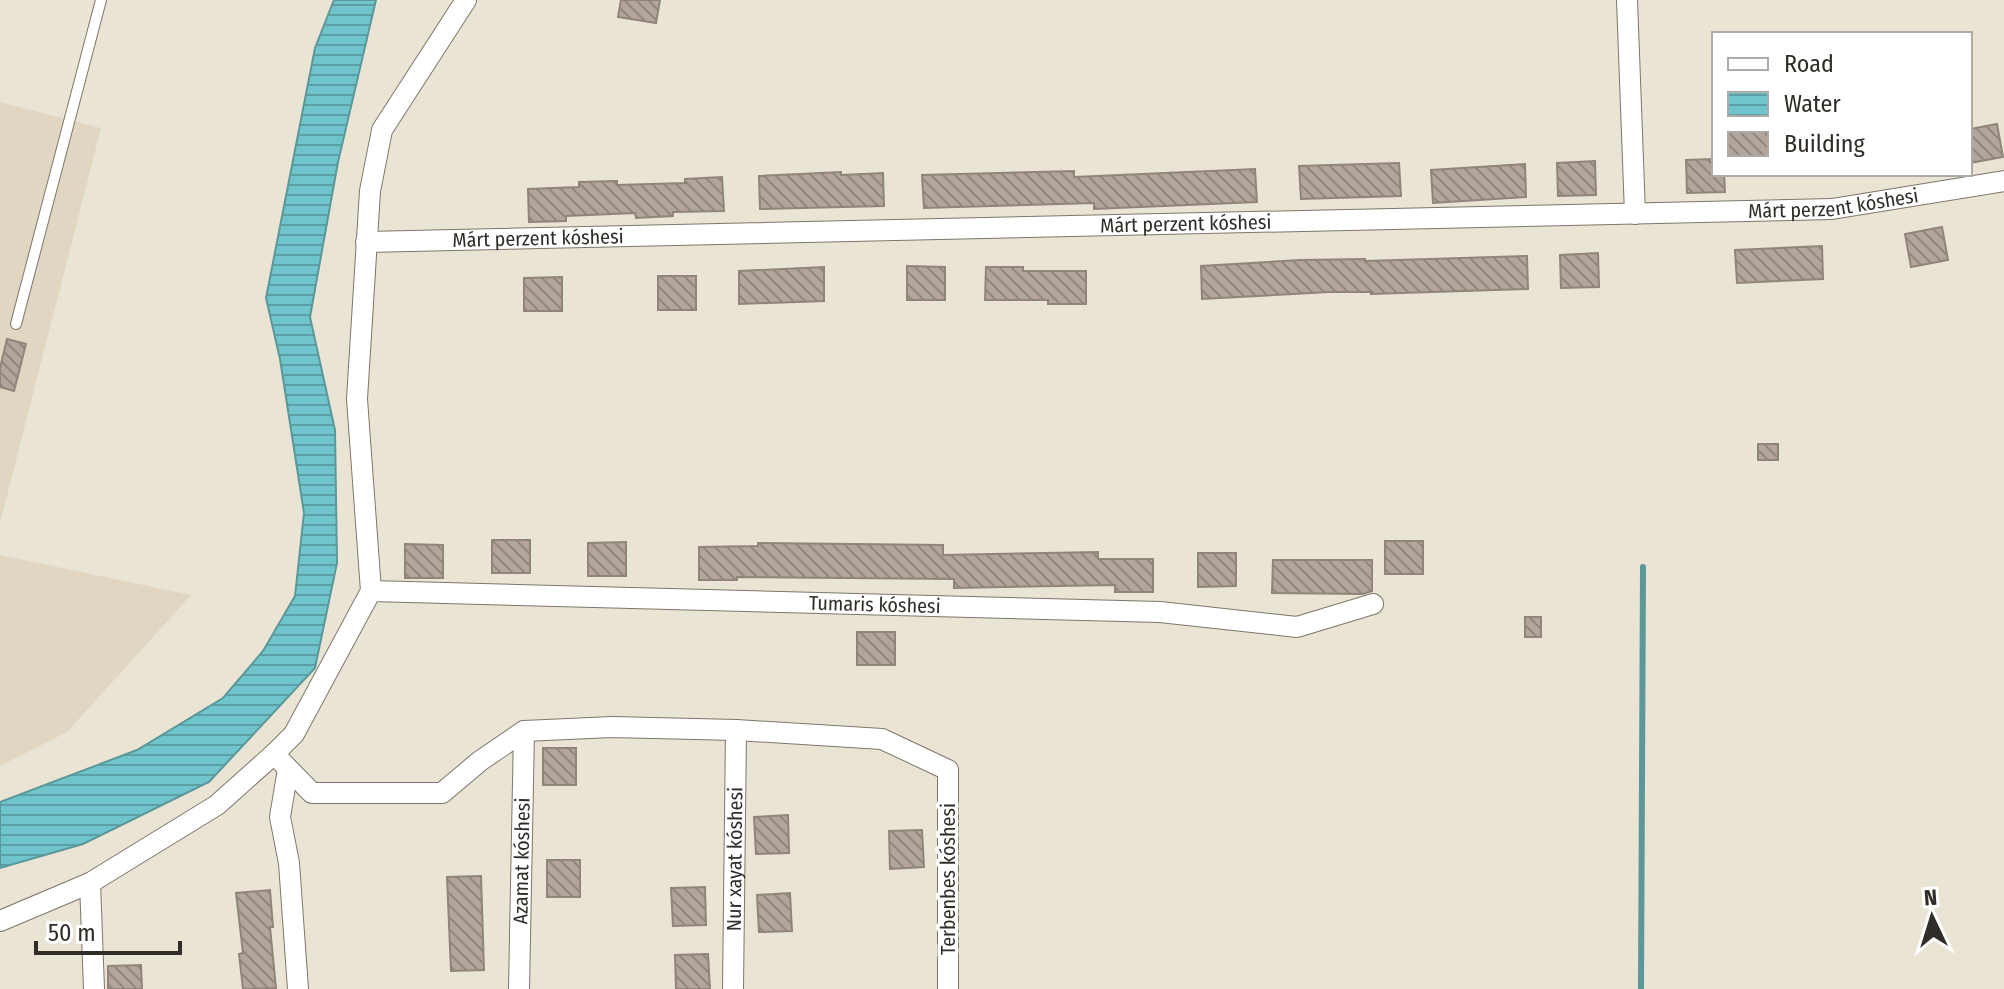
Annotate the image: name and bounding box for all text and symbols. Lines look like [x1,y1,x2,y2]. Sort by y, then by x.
legend [1712,32,1972,176]
text: Road [1784,50,1834,78]
text: Water [1784,90,1841,118]
text: Building [1784,130,1866,158]
street label: Márt perzent kóshesi [1748,183,1920,223]
street label: Márt perzent kóshesi [1100,210,1272,237]
street label: Márt perzent kóshesi [452,224,624,252]
street label: Tumaris kóshesi [809,591,941,618]
street label: Nur xayat kóshesi [722,787,747,931]
street label: Azamat kóshesi [508,797,535,925]
street label: Terbenbes kóshesi [936,803,960,955]
north arrow [1892,877,1972,957]
text: N [1923,884,1938,911]
scale bar [36,905,180,955]
text: 50 m [48,919,96,947]

